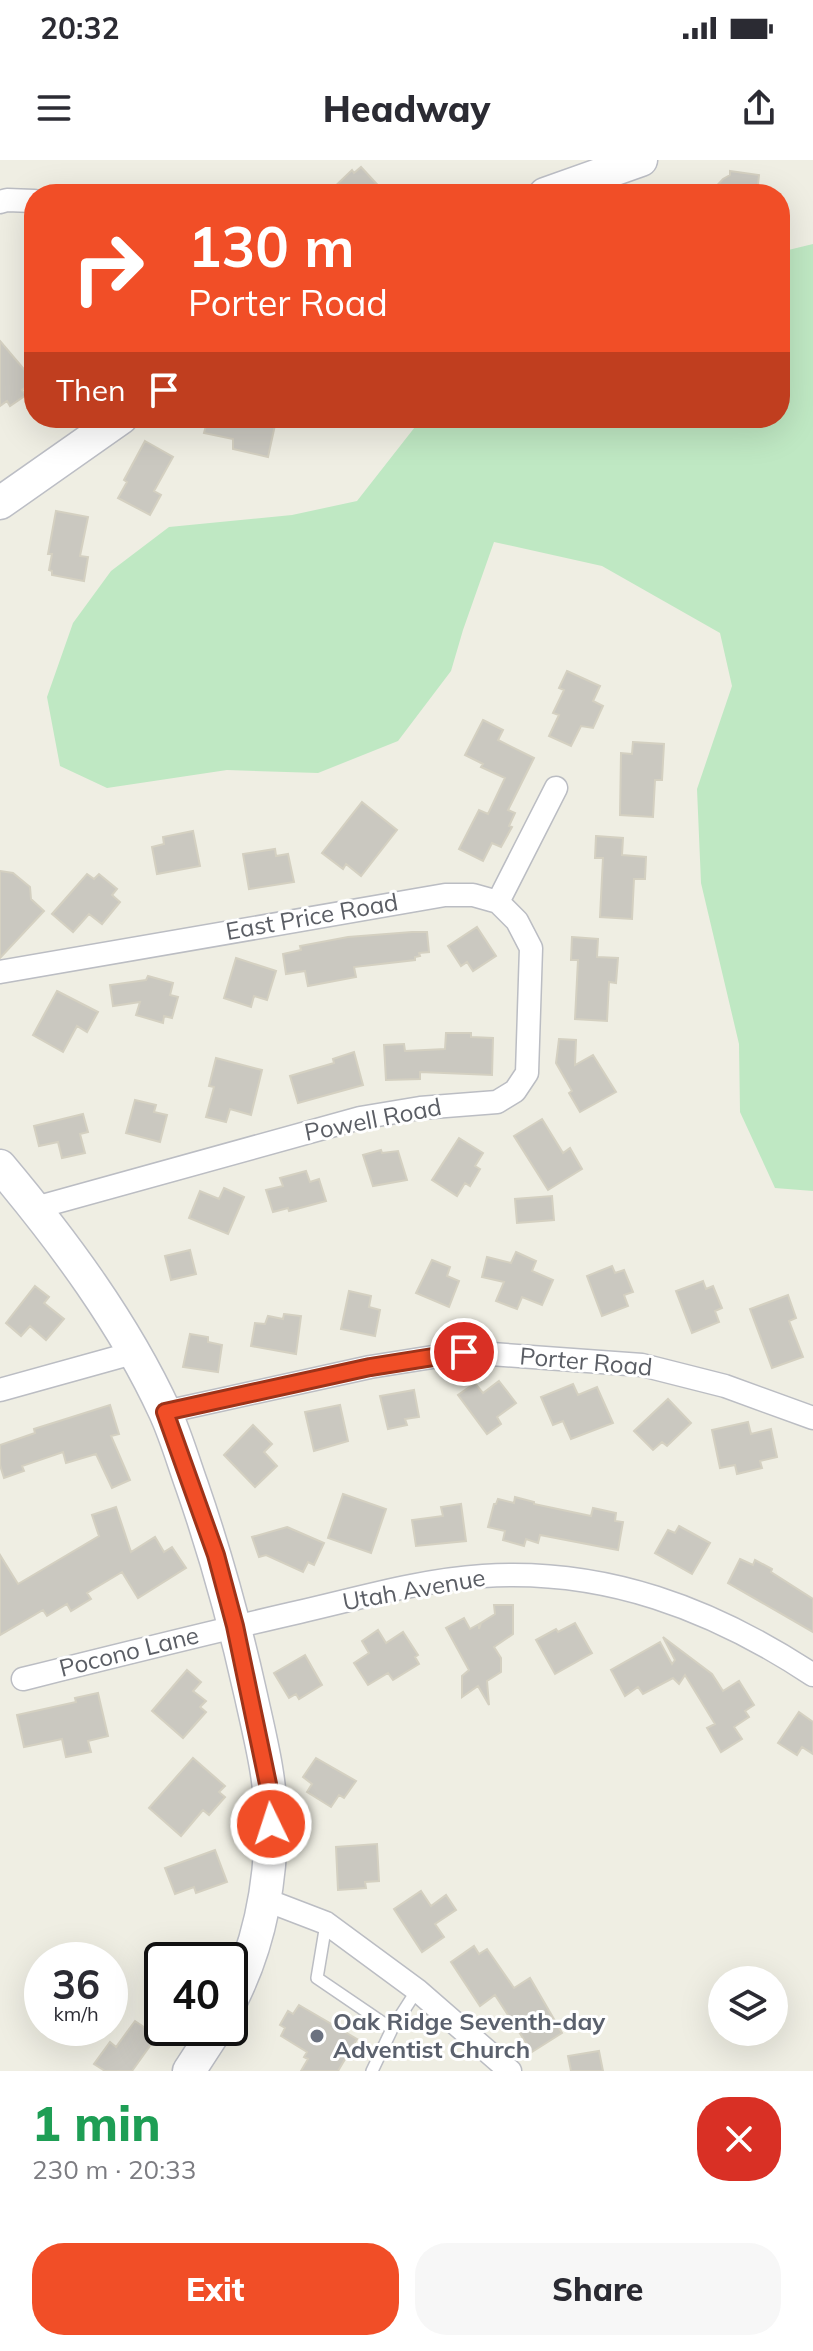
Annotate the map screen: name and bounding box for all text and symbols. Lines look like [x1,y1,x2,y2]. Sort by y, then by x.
text: 20:32 [40,9,119,47]
icon: menu [32,86,76,130]
text: Headway [323,86,490,131]
icon: share [737,86,781,130]
text: 130 m [188,211,355,281]
icon: right [56,216,160,320]
text: Porter Road [188,280,388,325]
icon: arrive [142,368,186,412]
text: Then [56,371,126,409]
street label: East Price Road [223,886,400,946]
street label: Powell Road [302,1091,444,1147]
pin [430,1318,498,1386]
icon: arrive [442,1330,486,1374]
street label: Porter Road [518,1340,654,1382]
street label: Utah Avenue [340,1562,487,1616]
street label: Pocono Lane [56,1619,202,1683]
position arrow [229,1782,313,1866]
speed limit sign: 40 [144,1942,248,2046]
text: 36 [52,1959,100,2009]
map controls [708,1966,788,2046]
button: layers [708,1966,788,2046]
text: km/h [53,2001,99,2026]
place label: Oak Ridge Seventh-day Adventist Church [333,2006,606,2064]
marker: Oak Ridge Seventh-day Adventist Church [308,2027,326,2045]
text: 1 min [32,2093,161,2153]
button: close [697,2097,781,2181]
text: 230 m · 20:33 [32,2153,196,2186]
button: Exit [32,2243,399,2335]
button: Share [415,2243,781,2335]

